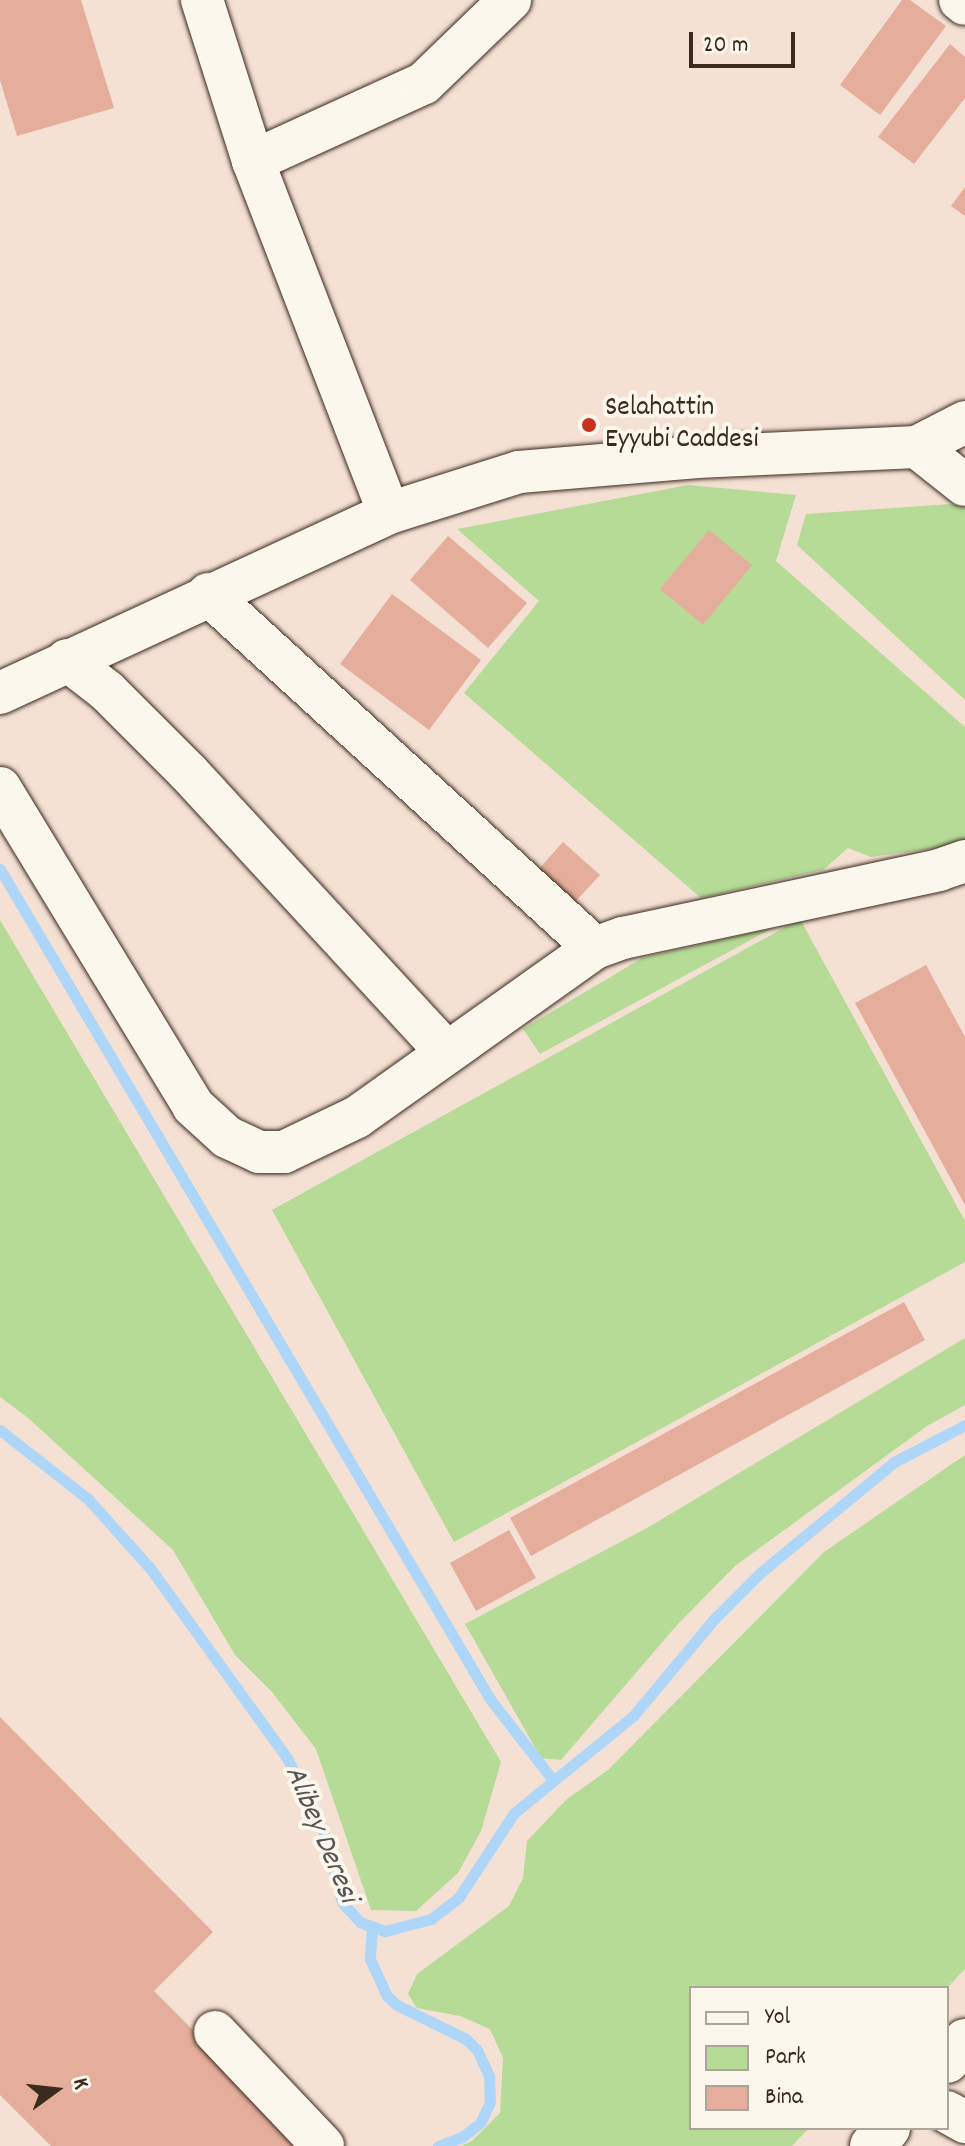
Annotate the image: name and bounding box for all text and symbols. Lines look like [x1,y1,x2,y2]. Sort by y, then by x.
scale bar [693,16,799,66]
text: 20 m [703,29,749,63]
place label: Selahattin Eyyubi Caddesi [605,392,759,458]
marker: Selahattin Eyyubi Caddesi [580,416,598,434]
water label: Alibey Deresi [274,1761,364,1909]
legend [689,1986,949,2130]
text: Yol [765,2001,790,2035]
text: Park [765,2041,806,2075]
north arrow [16,2050,96,2130]
text: K [63,2075,96,2093]
text: Bina [765,2081,803,2115]

